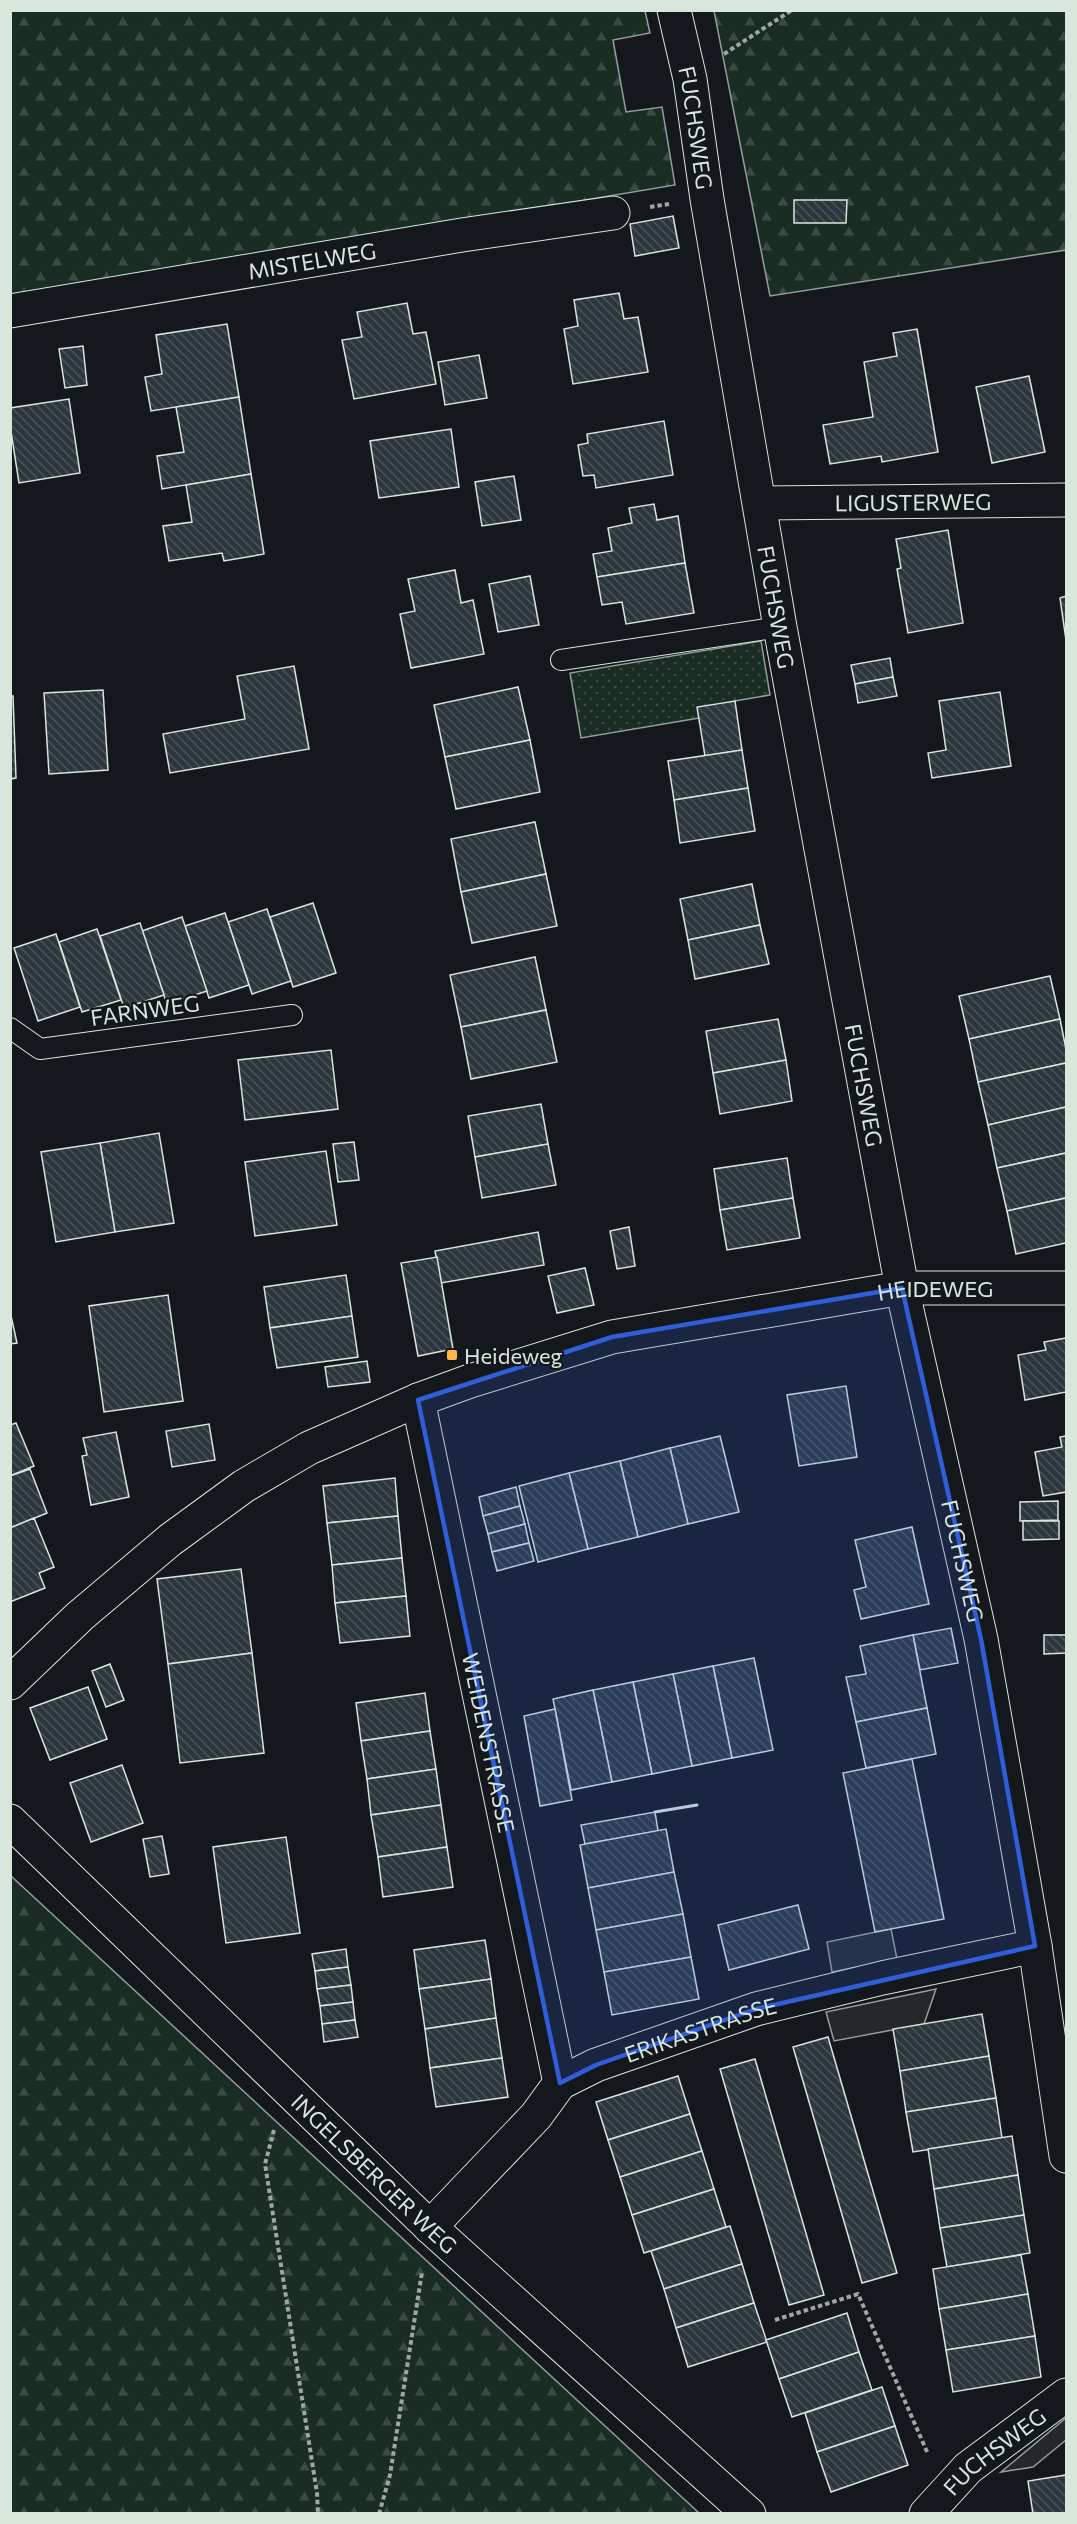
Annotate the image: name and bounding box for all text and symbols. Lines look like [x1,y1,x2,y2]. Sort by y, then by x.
street label: FUCHSWEG [674,63,719,191]
street label: MISTELWEG [246,236,378,284]
street label: LIGUSTERWEG [834,487,992,516]
street label: FUCHSWEG [753,543,801,671]
street label: FARNWEG [89,989,201,1031]
street label: FUCHSWEG [840,1021,889,1149]
street label: HEIDEWEG [875,1274,993,1306]
place label: Heideweg [464,1342,563,1369]
marker: Heideweg [445,1348,459,1362]
street label: FUCHSWEG [937,1497,990,1624]
street label: WEIDENSTRASSE [457,1650,521,1835]
street label: ERIKASTRASSE [621,1991,779,2068]
street label: INGELSBERGER WEG [286,2088,463,2259]
street label: FUCHSWEG [937,2402,1051,2500]

